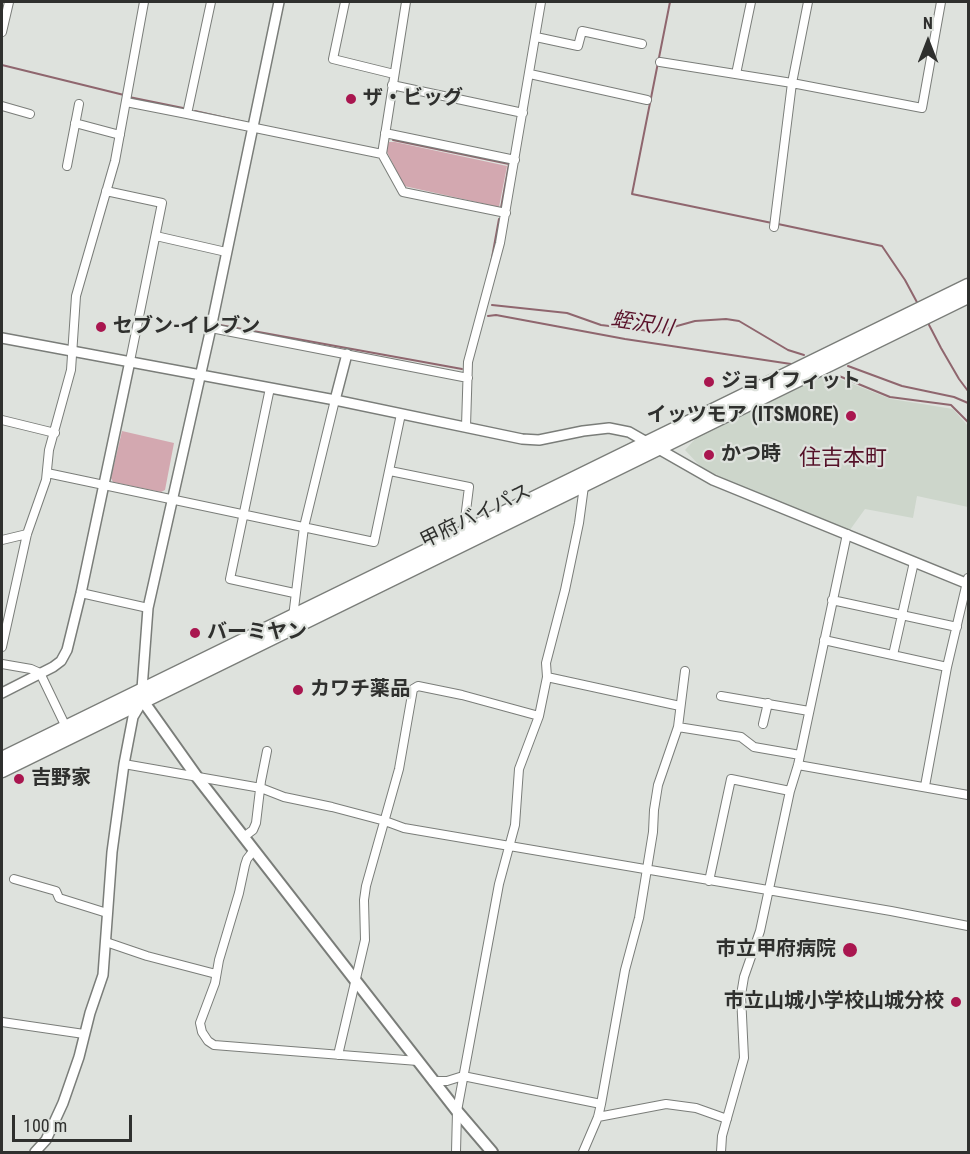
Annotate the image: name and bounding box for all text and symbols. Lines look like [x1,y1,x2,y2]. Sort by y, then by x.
north arrow [898,12,958,72]
text: N [923,14,933,33]
place label: ザ・ビッグ [363,87,463,111]
marker: ザ・ビッグ [344,92,358,106]
water label: 蛭沢川 [609,308,675,342]
place label: セブン-イレブン [113,315,260,339]
marker: セブン-イレブン [94,320,108,334]
place label: ジョイフィット [721,370,861,394]
marker: ジョイフィット [702,375,716,389]
place label: イッツモア (ITSMORE) [647,404,839,428]
marker: イッツモア (ITSMORE) [844,409,858,423]
place label: かつ時 [721,443,781,467]
district label: 住吉本町 [799,446,887,472]
marker: かつ時 [702,448,716,462]
street label: 甲府バイパス [417,480,535,554]
place label: バーミヤン [207,621,307,645]
marker: バーミヤン [188,626,202,640]
place label: カワチ薬品 [310,678,410,702]
marker: カワチ薬品 [291,683,305,697]
place label: 吉野家 [31,767,91,791]
marker: 吉野家 [12,772,26,786]
place label: 市立甲府病院 [716,938,836,962]
marker: 市立甲府病院 [841,941,859,959]
place label: 市立山城小学校山城分校 [724,990,944,1014]
marker: 市立山城小学校山城分校 [949,995,963,1009]
scale bar [15,1103,135,1141]
text: 100 m [23,1115,67,1136]

